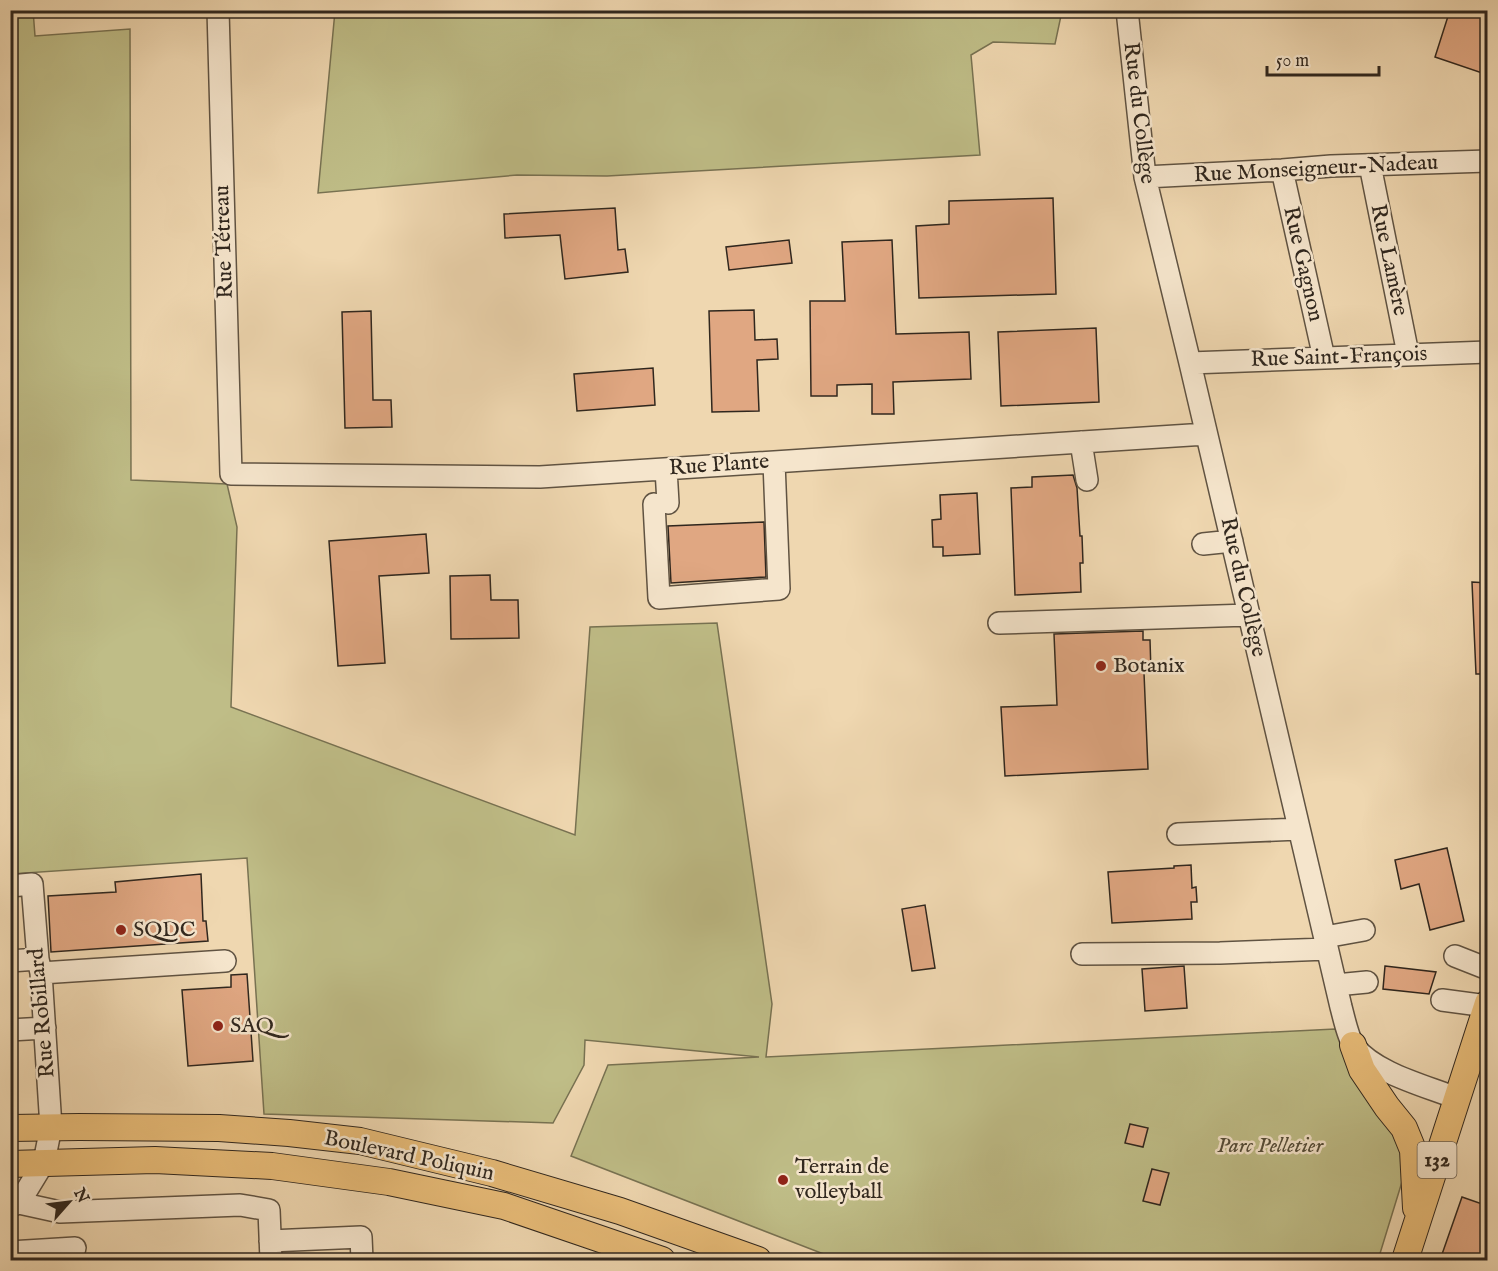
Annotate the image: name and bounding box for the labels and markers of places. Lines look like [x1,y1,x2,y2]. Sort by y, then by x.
place label: Botanix [1113,652,1185,680]
marker: Botanix [1094,659,1108,673]
place label: SQDC [133,916,195,944]
marker: SQDC [114,923,128,937]
place label: SAQ [230,1012,290,1040]
marker: SAQ [211,1019,225,1033]
place label: Terrain de volleyball [795,1153,889,1206]
marker: Terrain de volleyball [776,1173,790,1187]

